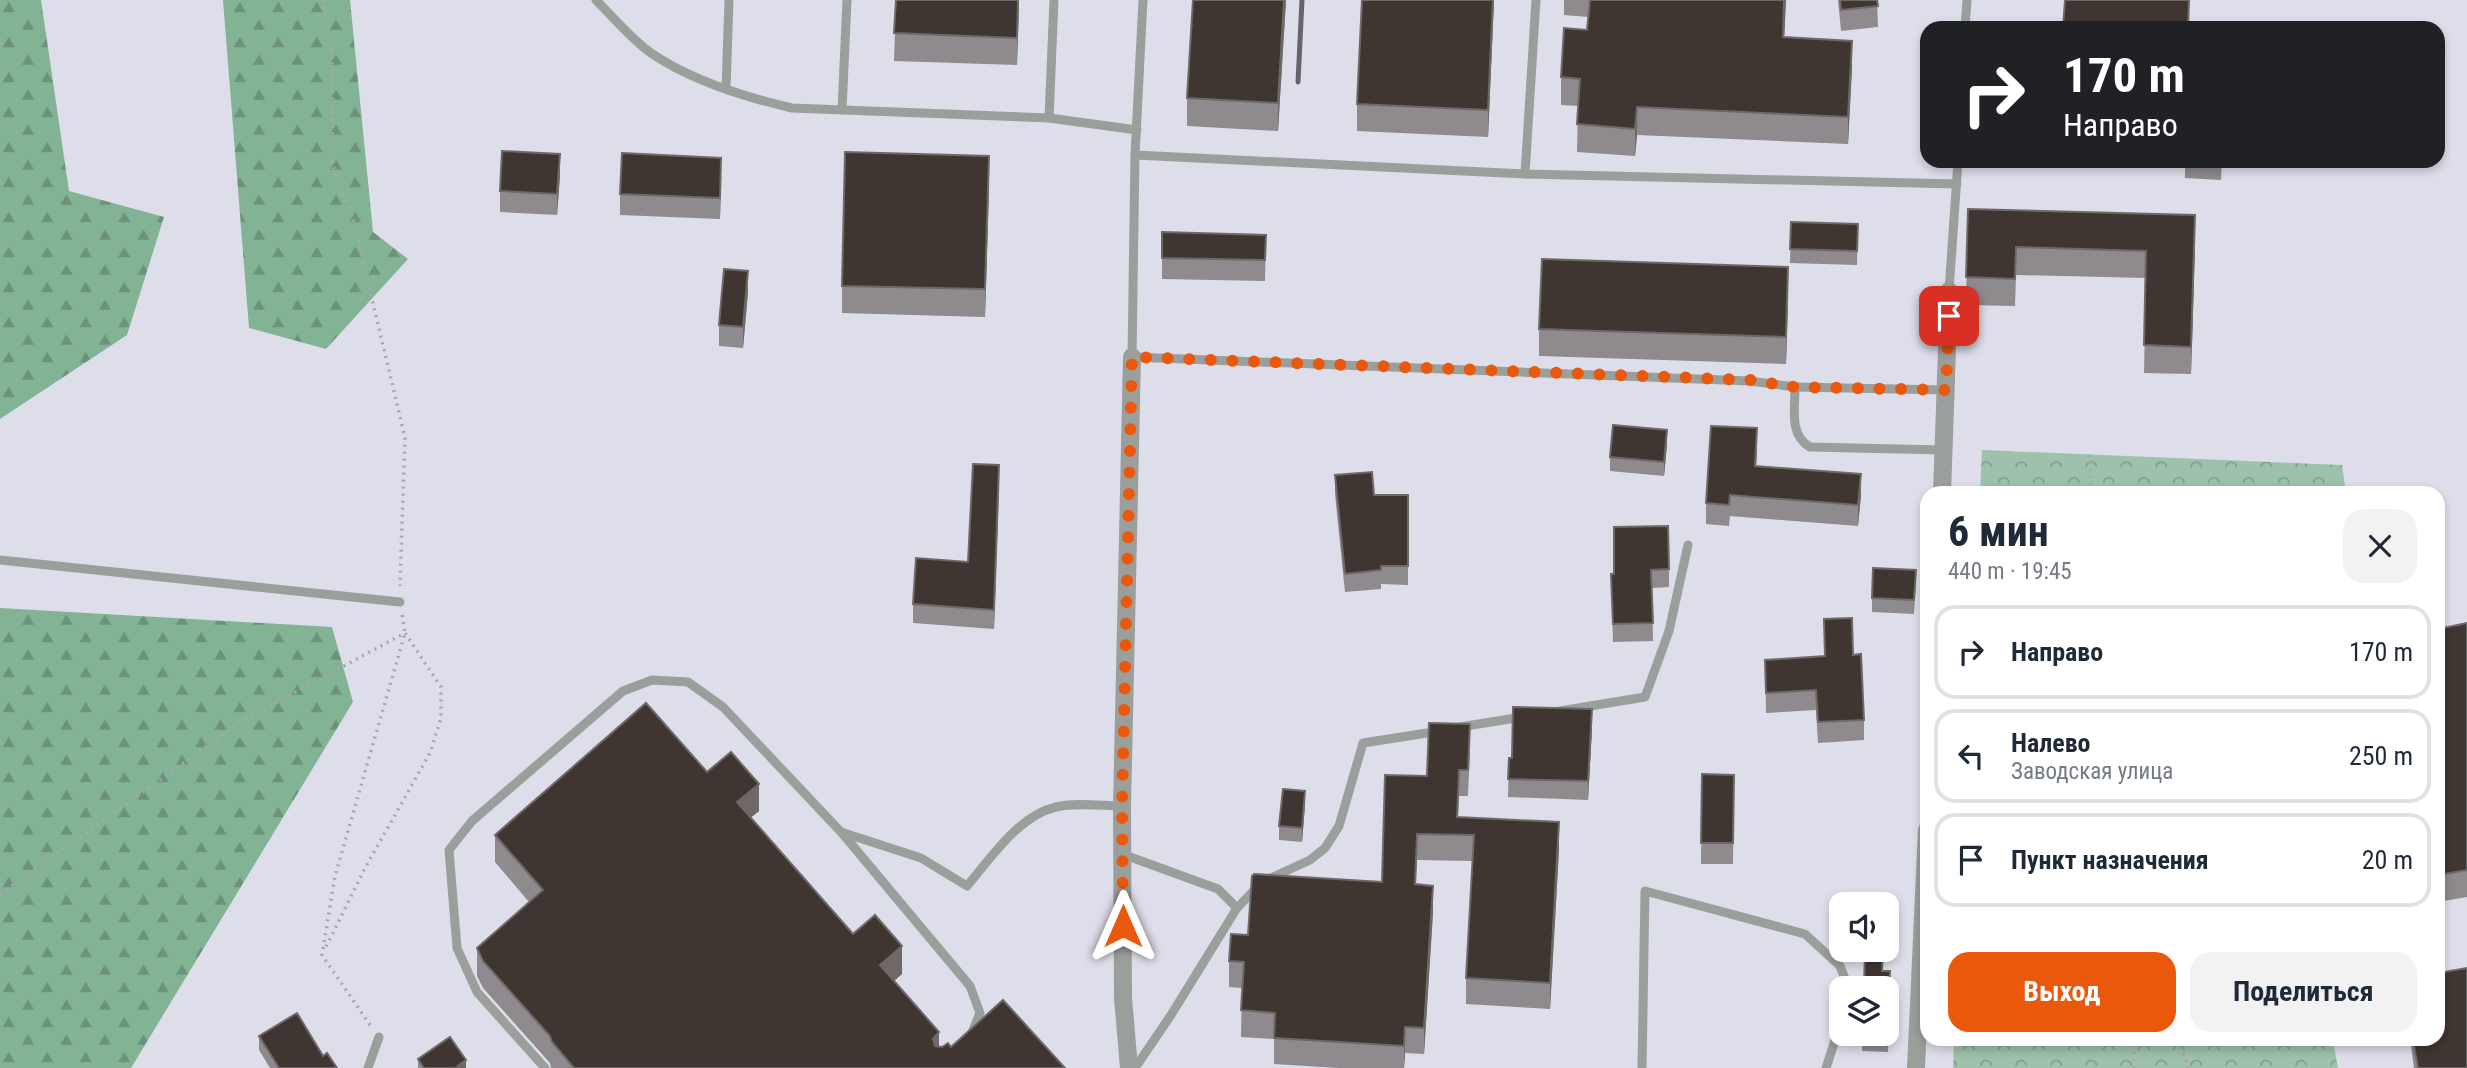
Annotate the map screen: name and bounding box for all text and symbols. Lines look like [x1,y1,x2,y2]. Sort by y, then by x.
text: 170 m [2063,47,2185,104]
icon: right [1948,49,2039,140]
text: Направо [2063,106,2178,144]
pin [1919,286,1979,346]
icon: arrive [1930,297,1968,335]
text: 6 мин [1948,507,2049,556]
button: close [2343,509,2417,583]
text: 440 m · 19:45 [1948,558,2072,585]
icon: right [1952,633,1990,671]
text: Направо [2011,637,2103,667]
text: 170 m [2349,637,2413,667]
text: Налево [2011,728,2091,758]
icon: left [1952,737,1990,775]
text: 250 m [2349,741,2413,771]
text: Заводская улица [2011,758,2173,785]
icon: arrive [1952,841,1990,879]
text: Пункт назначения [2011,845,2209,875]
text: 20 m [2362,845,2413,875]
position arrow [1086,889,1160,963]
map controls [1829,892,1899,1046]
button: sound [1829,892,1899,962]
button: Выход [1948,952,2176,1032]
button: Поделиться [2190,952,2417,1032]
button: layers [1829,976,1899,1046]

